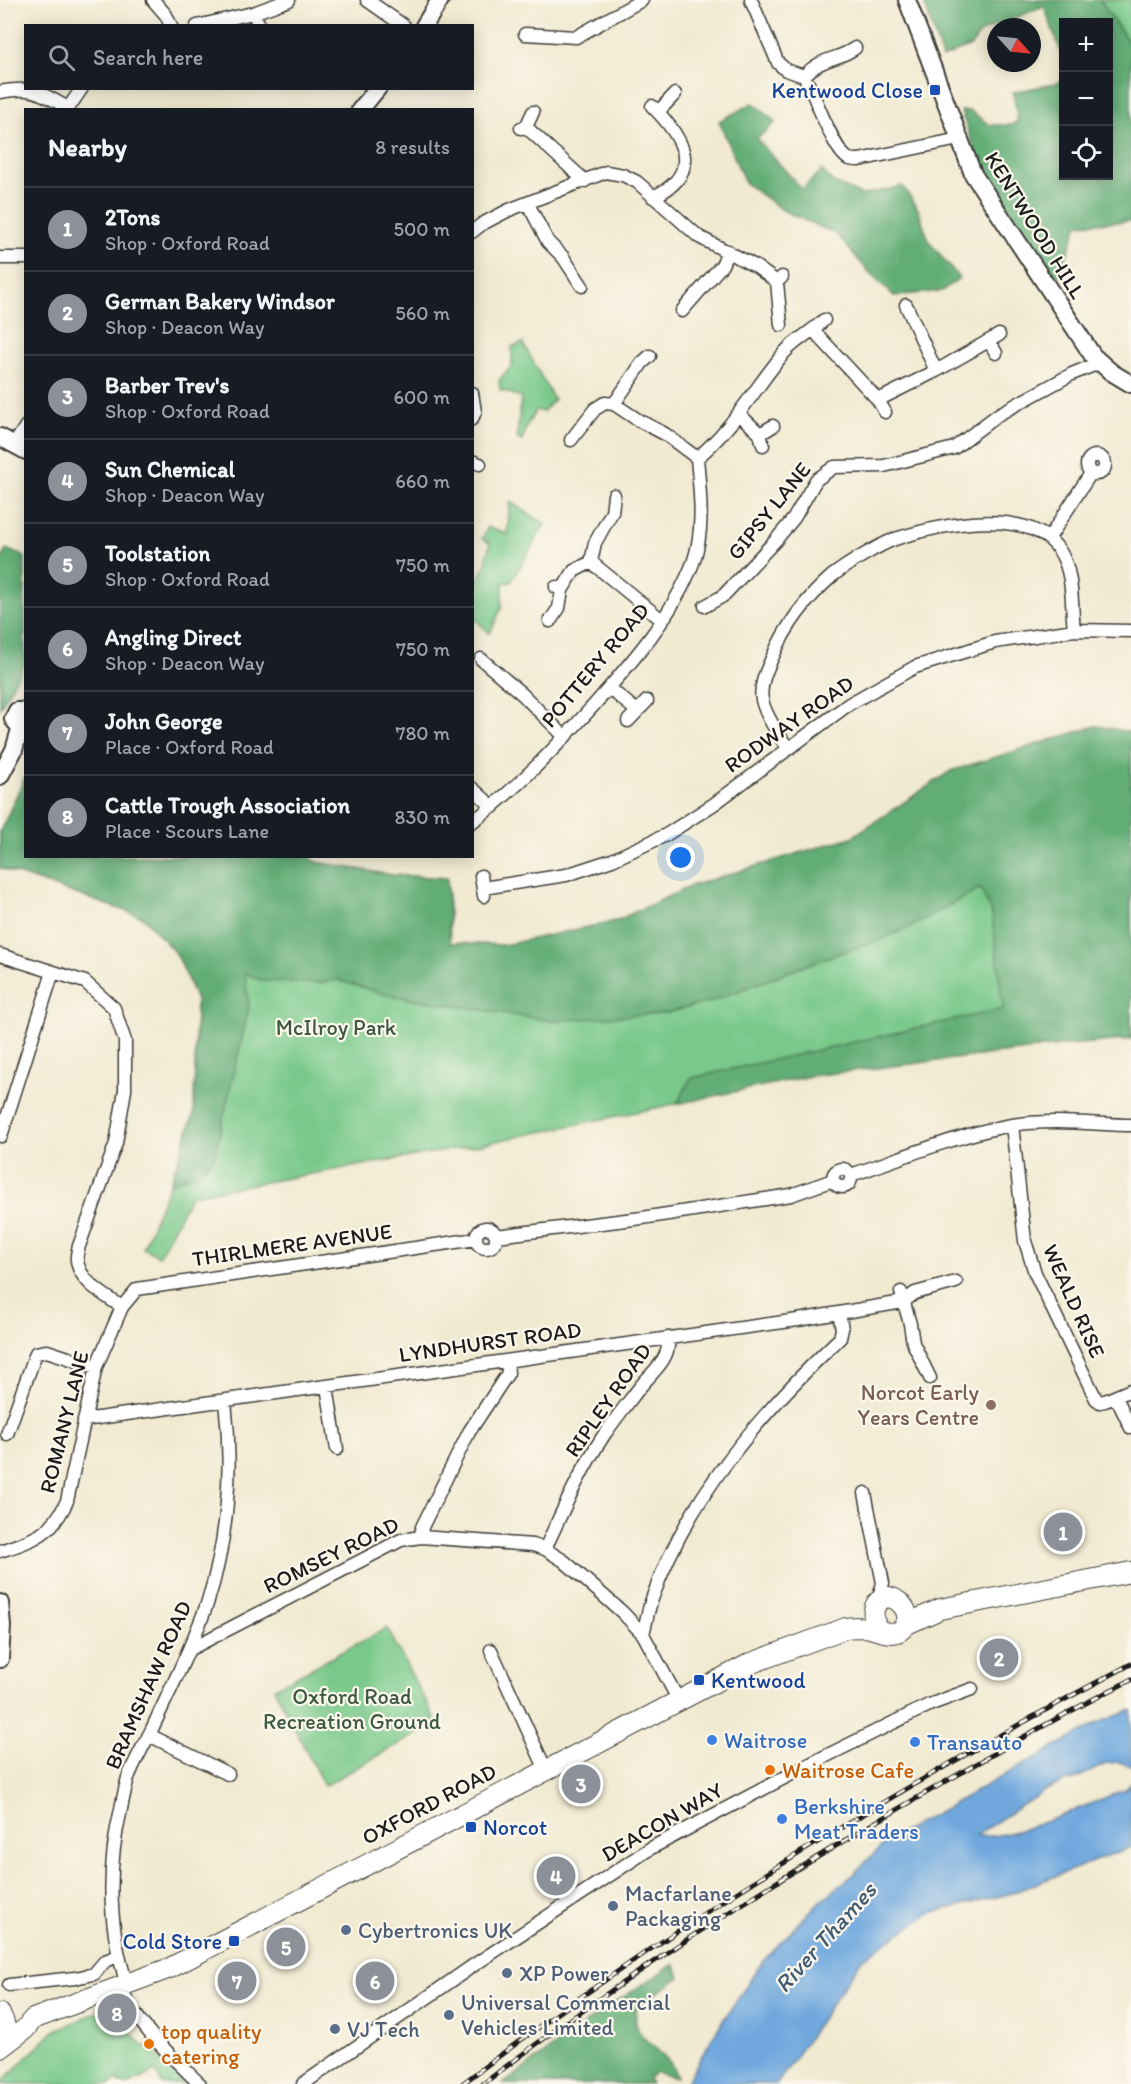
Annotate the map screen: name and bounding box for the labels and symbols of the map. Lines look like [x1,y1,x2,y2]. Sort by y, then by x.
north arrow [987,18,1041,72]
place label: Kentwood Close [772,77,923,104]
marker: Kentwood Close [928,83,942,97]
street label: KENTWOOD HILL [979,146,1091,304]
street label: GIPSY LANE [721,457,817,565]
street label: POTTERY ROAD [535,597,655,733]
street label: RODWAY ROAD [719,669,859,779]
your location [666,843,695,872]
park label: McIlroy Park [276,1014,397,1041]
street label: THIRLMERE AVENUE [190,1218,394,1272]
street label: WEALD RISE [1037,1240,1111,1362]
street label: LYNDHURST ROAD [397,1316,583,1368]
street label: RIPLEY ROAD [559,1338,657,1462]
street label: ROMANY LANE [33,1348,95,1496]
place label: Norcot Early Years Centre [857,1379,980,1431]
marker: Norcot Early Years Centre [984,1398,998,1412]
pin: 1 [1044,1510,1082,1555]
street label: ROMSEY ROAD [259,1511,403,1599]
street label: BRAMSHAW ROAD [99,1596,197,1773]
pin: 2 [980,1636,1018,1680]
place label: Kentwood [711,1667,806,1694]
marker: Kentwood [692,1673,706,1687]
park label: Oxford Road Recreation Ground [263,1683,441,1735]
place label: Waitrose [724,1727,807,1754]
place label: Transauto [927,1729,1022,1756]
marker: Waitrose [705,1733,719,1747]
marker: Transauto [908,1735,922,1749]
street label: OXFORD ROAD [357,1757,501,1851]
place label: Waitrose Cafe [782,1757,914,1784]
pin: 3 [562,1762,600,1806]
marker: Waitrose Cafe [763,1763,777,1777]
street label: DEACON WAY [596,1776,728,1868]
place label: Berkshire Meat Traders [794,1793,919,1845]
marker: Berkshire Meat Traders [775,1812,789,1826]
place label: Norcot [483,1814,547,1841]
marker: Norcot [464,1820,478,1834]
pin: 4 [536,1854,576,1898]
water label: River Thames [768,1875,883,1998]
place label: Macfarlane Packaging [625,1880,732,1932]
marker: Macfarlane Packaging [606,1899,620,1913]
place label: Cybertronics UK [358,1917,512,1944]
marker: Cybertronics UK [339,1923,353,1937]
pin: 5 [266,1924,306,1970]
place label: Cold Store [122,1928,222,1955]
marker: Cold Store [227,1934,241,1948]
pin: 7 [218,1958,256,2004]
pin: 6 [356,1958,394,2004]
place label: XP Power [519,1960,609,1987]
marker: XP Power [500,1966,514,1980]
place label: Universal Commercial Vehicles Limited [461,1989,670,2041]
pin: 8 [98,1990,136,2036]
marker: Universal Commercial Vehicles Limited [442,2008,456,2022]
place label: VJ Tech [347,2016,419,2043]
place label: top quality catering [161,2018,262,2070]
marker: VJ Tech [328,2022,342,2036]
marker: top quality catering [142,2037,156,2051]

